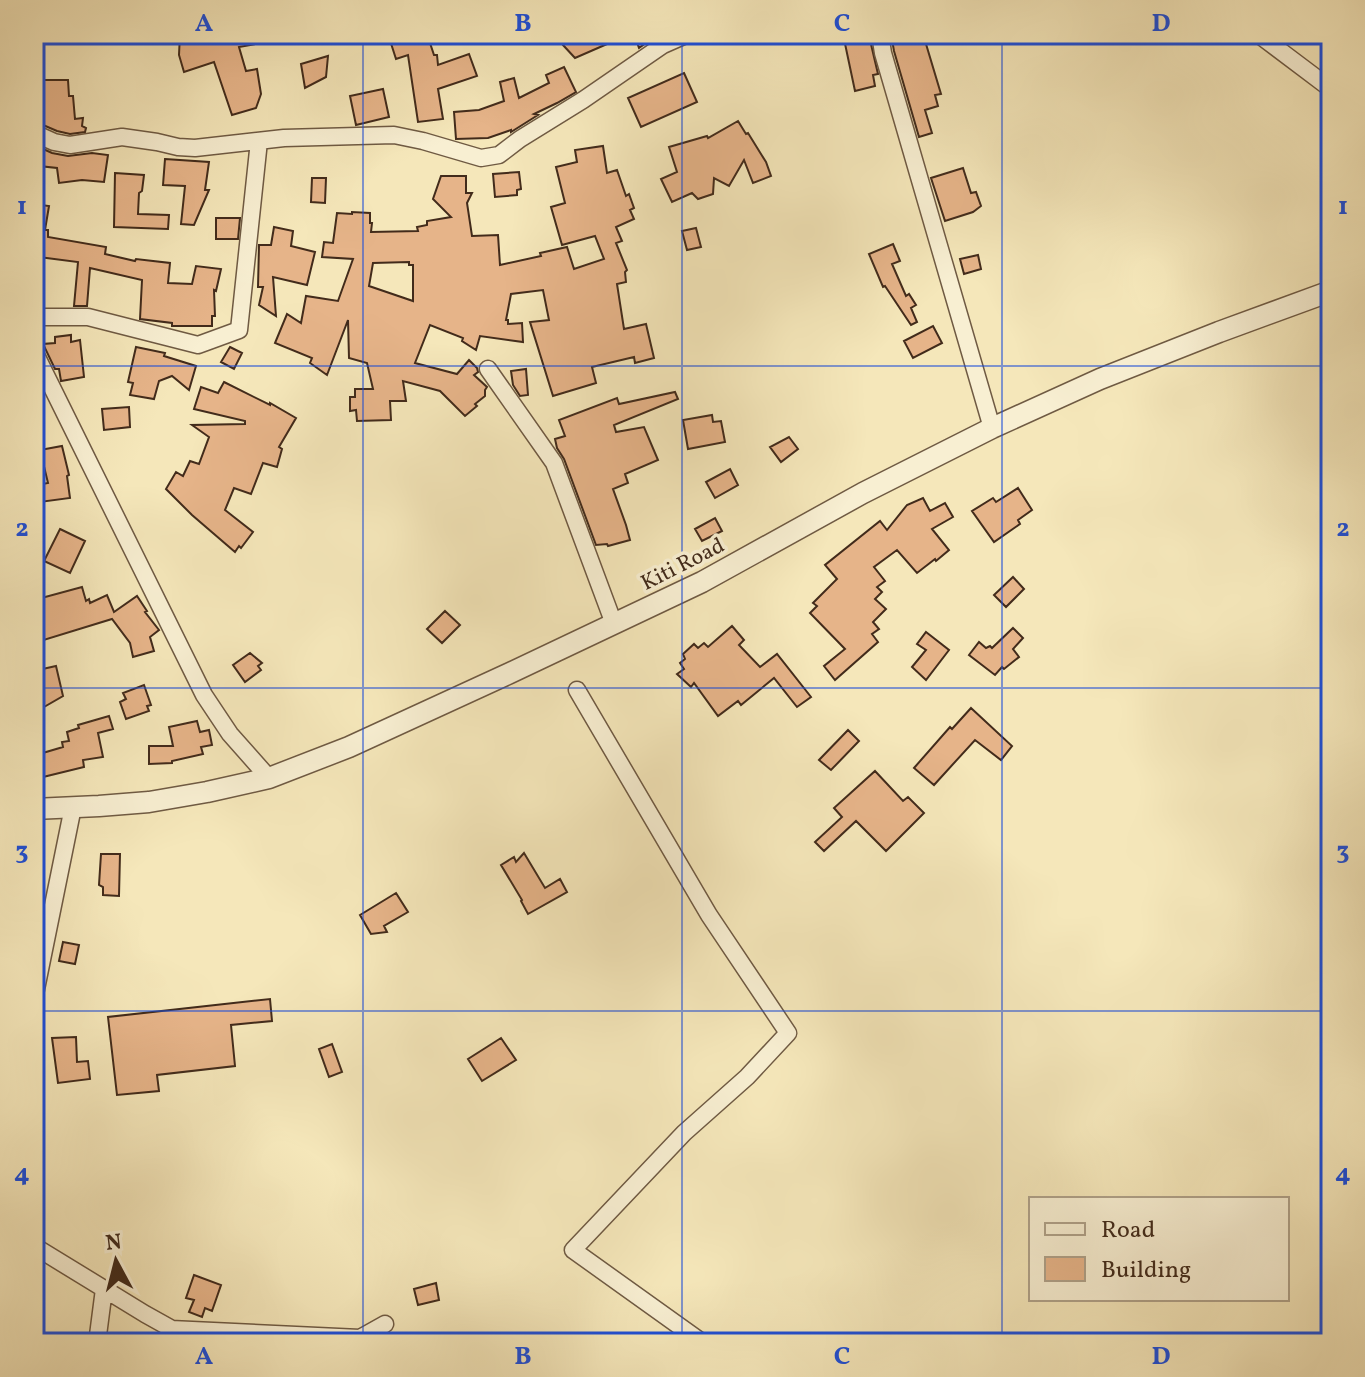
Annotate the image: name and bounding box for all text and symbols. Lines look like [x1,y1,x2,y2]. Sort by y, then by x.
text: A [195,6,214,42]
text: B [514,6,532,42]
text: C [834,6,850,42]
text: D [1151,6,1171,42]
text: 1 [17,189,27,225]
text: 1 [1338,189,1348,225]
text: 2 [15,511,29,547]
text: 2 [1336,511,1350,547]
street label: Kiti Road [636,531,730,599]
text: 3 [15,834,29,870]
text: 3 [1336,834,1350,870]
text: 4 [14,1156,30,1192]
text: 4 [1335,1156,1351,1192]
legend [1029,1197,1289,1301]
text: Road [1101,1214,1155,1248]
north arrow [76,1221,156,1301]
text: N [104,1227,124,1260]
text: Building [1101,1254,1191,1288]
text: A [195,1339,214,1375]
text: B [514,1339,532,1375]
text: C [834,1339,850,1375]
text: D [1151,1339,1171,1375]

